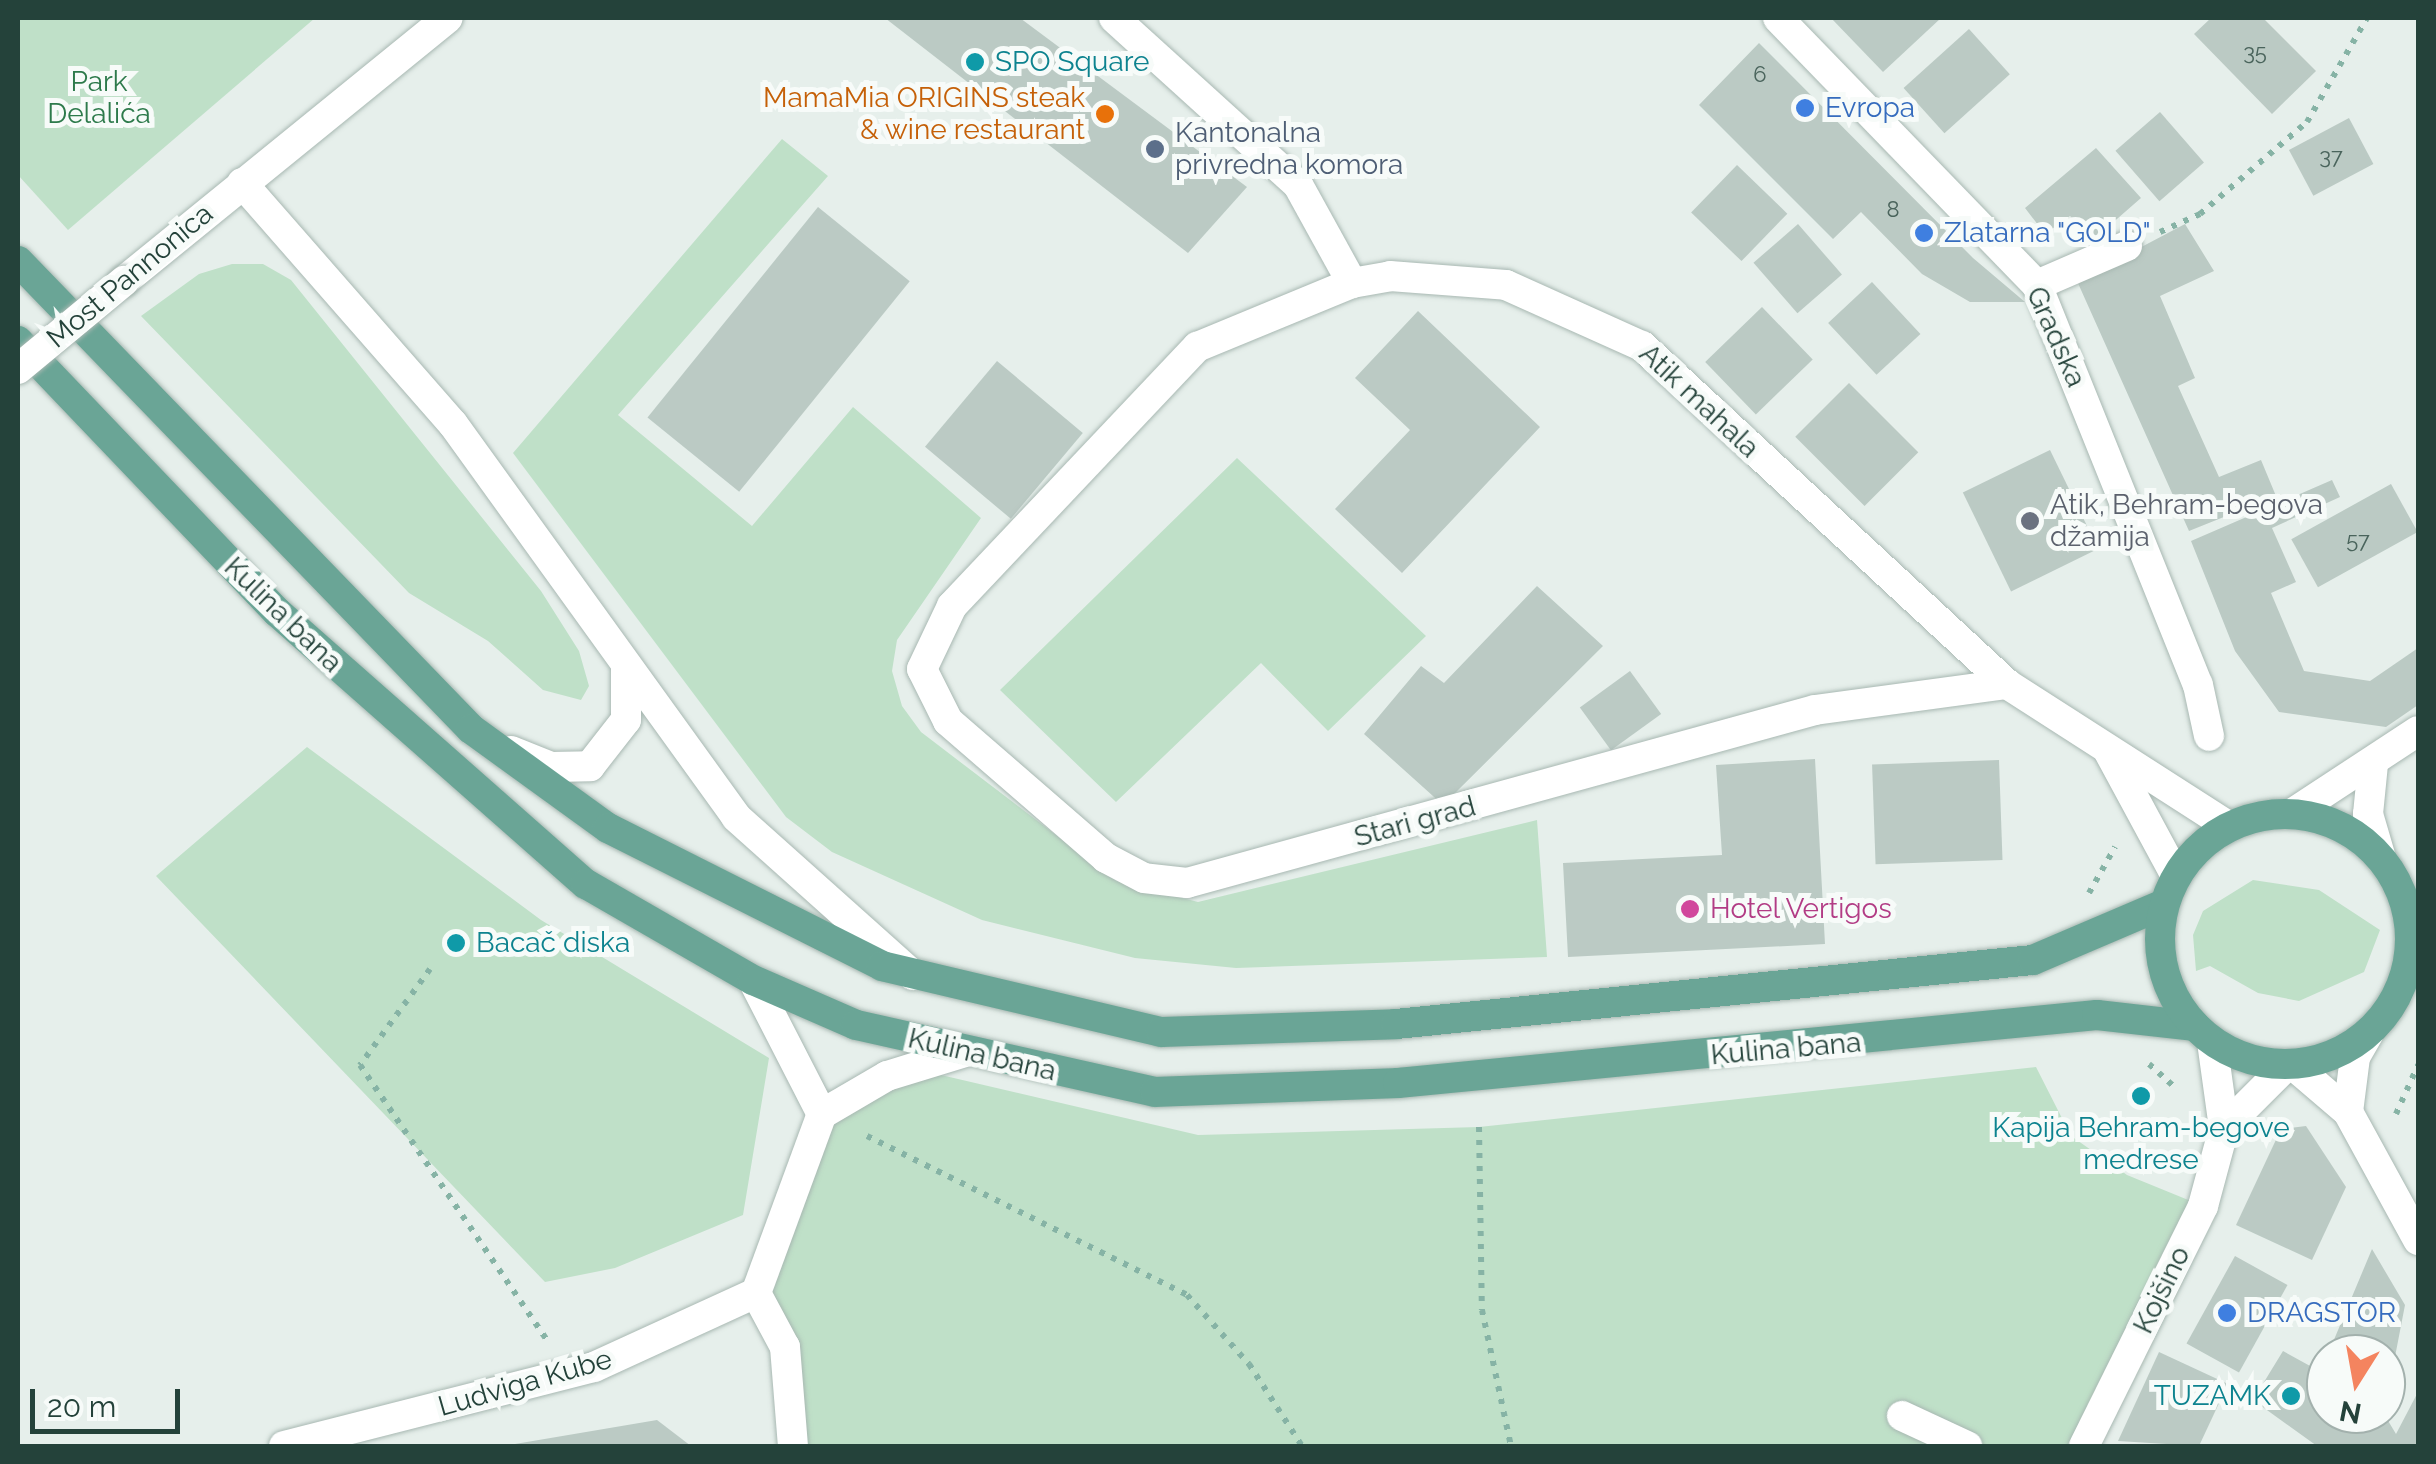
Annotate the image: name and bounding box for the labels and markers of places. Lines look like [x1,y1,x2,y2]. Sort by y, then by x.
place label: SPO Square [995,45,1150,79]
marker: SPO Square [964,51,986,73]
place label: MamaMia ORIGINS steak & wine restaurant [763,81,1085,147]
place label: Evropa [1825,91,1915,125]
marker: Evropa [1794,97,1816,119]
marker: MamaMia ORIGINS steak & wine restaurant [1094,103,1116,125]
place label: Kantonalna privredna komora [1175,116,1403,182]
marker: Kantonalna privredna komora [1144,138,1166,160]
place label: Zlatarna "GOLD" [1944,216,2151,250]
marker: Zlatarna "GOLD" [1913,222,1935,244]
place label: Atik, Behram-begova džamija [2050,488,2323,554]
marker: Atik, Behram-begova džamija [2019,510,2041,532]
place label: Hotel Vertigos [1710,892,1894,926]
marker: Hotel Vertigos [1679,898,1701,920]
place label: Bacač diska [476,926,630,960]
marker: Bacač diska [445,932,467,954]
marker: Kapija Behram-begove medrese [2130,1085,2152,1107]
place label: Kapija Behram-begove medrese [1992,1111,2290,1177]
place label: DRAGSTOR [2247,1296,2396,1330]
marker: DRAGSTOR [2216,1302,2238,1324]
place label: TUZAMK [2154,1379,2271,1413]
marker: TUZAMK [2280,1385,2302,1407]

